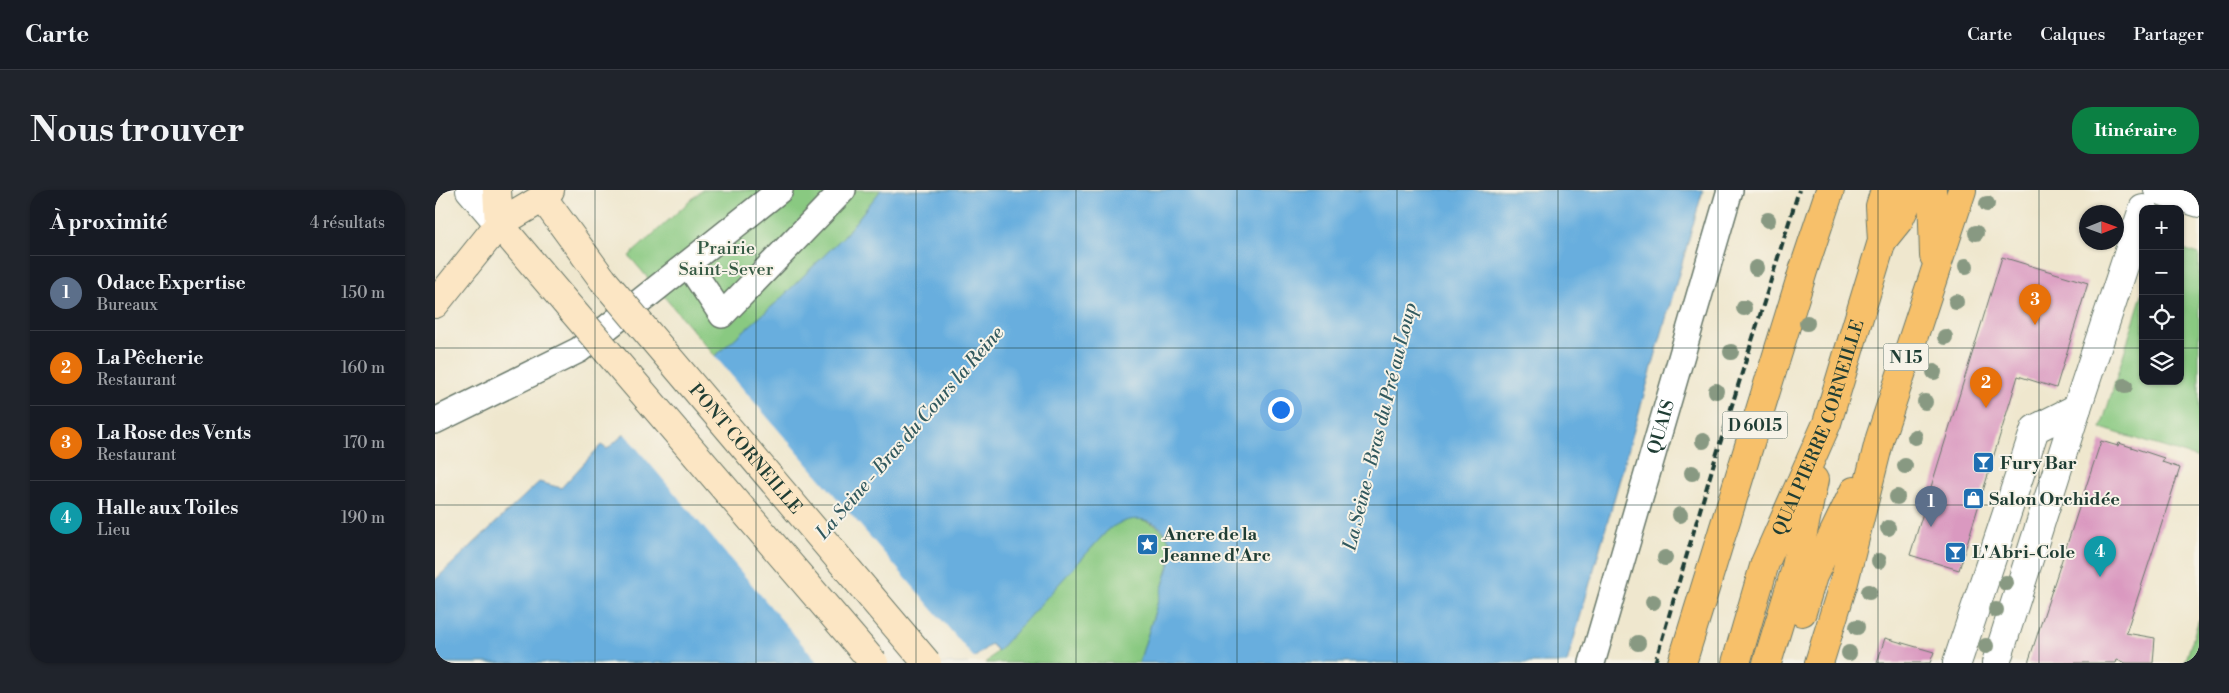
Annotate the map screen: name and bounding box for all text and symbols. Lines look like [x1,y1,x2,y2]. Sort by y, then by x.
text: Carte [25,20,89,50]
text: Carte [1967,23,2012,46]
text: Calques [2040,23,2105,46]
text: Partager [2133,23,2204,46]
button: Itinéraire [2072,107,2199,154]
text: Nous trouver [30,109,245,152]
north arrow [2079,205,2124,250]
map controls [2139,205,2184,385]
button: + [2139,205,2184,250]
text: À proximité [50,210,167,236]
text: 4 résultats [310,213,385,233]
park label: Prairie Saint-Sever [679,237,774,281]
button: − [2139,250,2184,295]
text: Odace Expertise [97,271,246,295]
text: 1 [62,283,70,303]
text: 150 m [341,283,385,303]
pin: 3 [2019,284,2051,325]
text: Bureaux [97,295,158,315]
button: locate [2139,295,2184,340]
water label: La Seine - Bras du Pré au Loup [1337,300,1422,554]
street label: QUAI PIERRE CORNEILLE [1768,317,1870,539]
water label: La Seine - Bras du Cours la Reine [810,321,1009,545]
button: layers [2139,340,2184,385]
road number: N 15 [1883,344,1929,370]
text: La Pêcherie [97,346,204,370]
text: 2 [61,358,71,378]
text: 160 m [341,358,385,378]
pin: 2 [1970,367,2002,408]
text: Restaurant [97,370,176,390]
street label: PONT CORNEILLE [684,379,807,519]
your location [1268,397,1294,423]
street label: QUAIS [1643,397,1680,457]
road number: D 6015 [1723,412,1787,438]
text: La Rose des Vents [97,421,251,445]
text: 3 [61,433,71,453]
text: 170 m [343,433,385,453]
text: Restaurant [97,445,176,465]
bar icon: Fury Bar [1972,451,1996,475]
place label: Fury Bar [2000,452,2077,475]
pin: 1 [1915,486,1947,527]
shop icon: Salon Orchidée [1961,487,1985,511]
place label: Salon Orchidée [1989,488,2120,511]
text: Halle aux Toiles [97,496,238,520]
text: 4 [61,508,71,528]
text: 190 m [341,508,385,528]
text: Lieu [97,520,130,540]
place label: Ancre de la Jeanne d'Arc [1160,523,1271,567]
place icon: Ancre de la Jeanne d'Arc [1135,532,1159,556]
pin: 4 [2084,536,2116,577]
bar icon: L'Abri-Cole [1944,540,1968,564]
place label: L'Abri-Cole [1972,541,2076,564]

